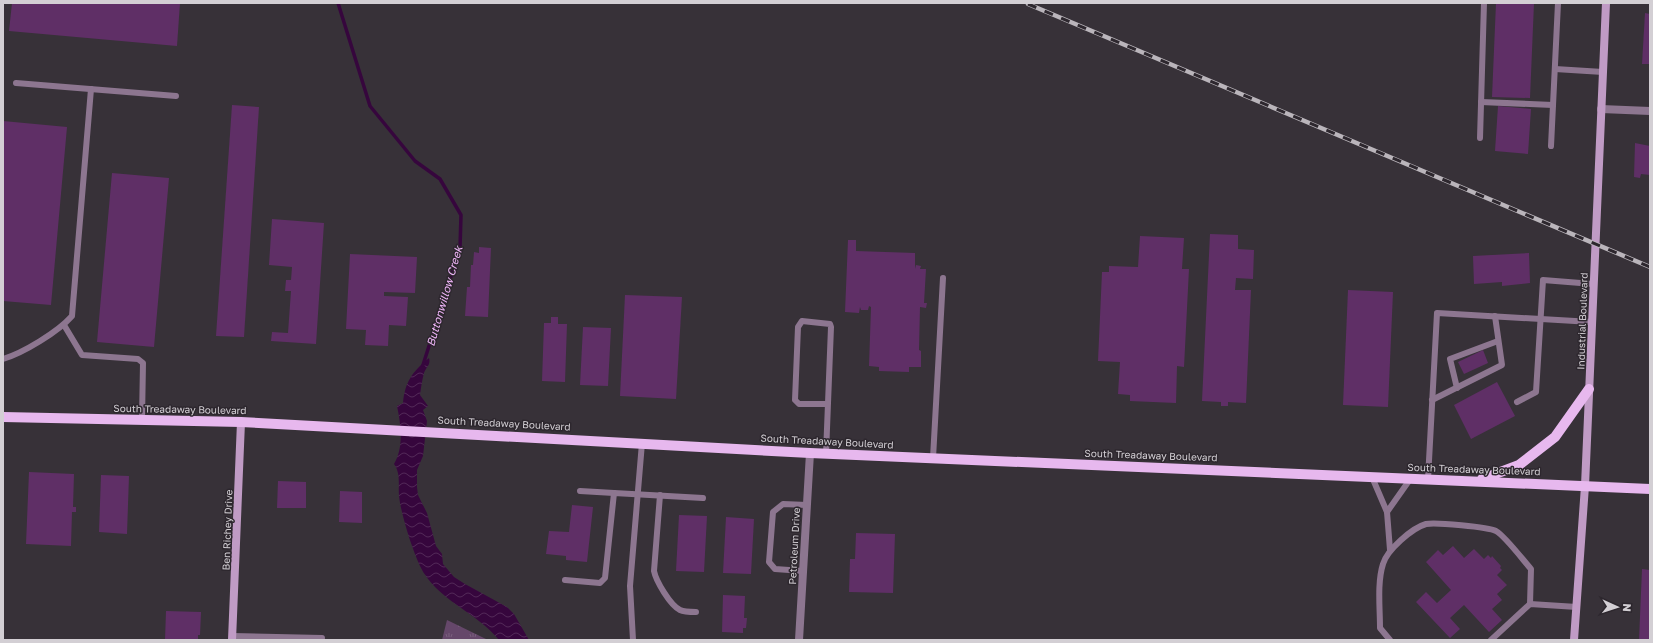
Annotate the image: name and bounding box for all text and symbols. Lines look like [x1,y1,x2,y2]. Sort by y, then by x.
water label: Buttonwillow Creek [423,243,465,348]
street label: Industrial Boulevard [1574,272,1590,370]
street label: South Treadaway Boulevard [113,402,247,416]
street label: South Treadaway Boulevard [437,414,571,432]
street label: South Treadaway Boulevard [760,432,894,450]
street label: South Treadaway Boulevard [1084,447,1218,463]
street label: South Treadaway Boulevard [1407,461,1541,477]
street label: Ben Richey Drive [220,489,234,571]
street label: Petroleum Drive [786,507,802,585]
north arrow [1597,587,1637,627]
text: N [1621,603,1634,612]

